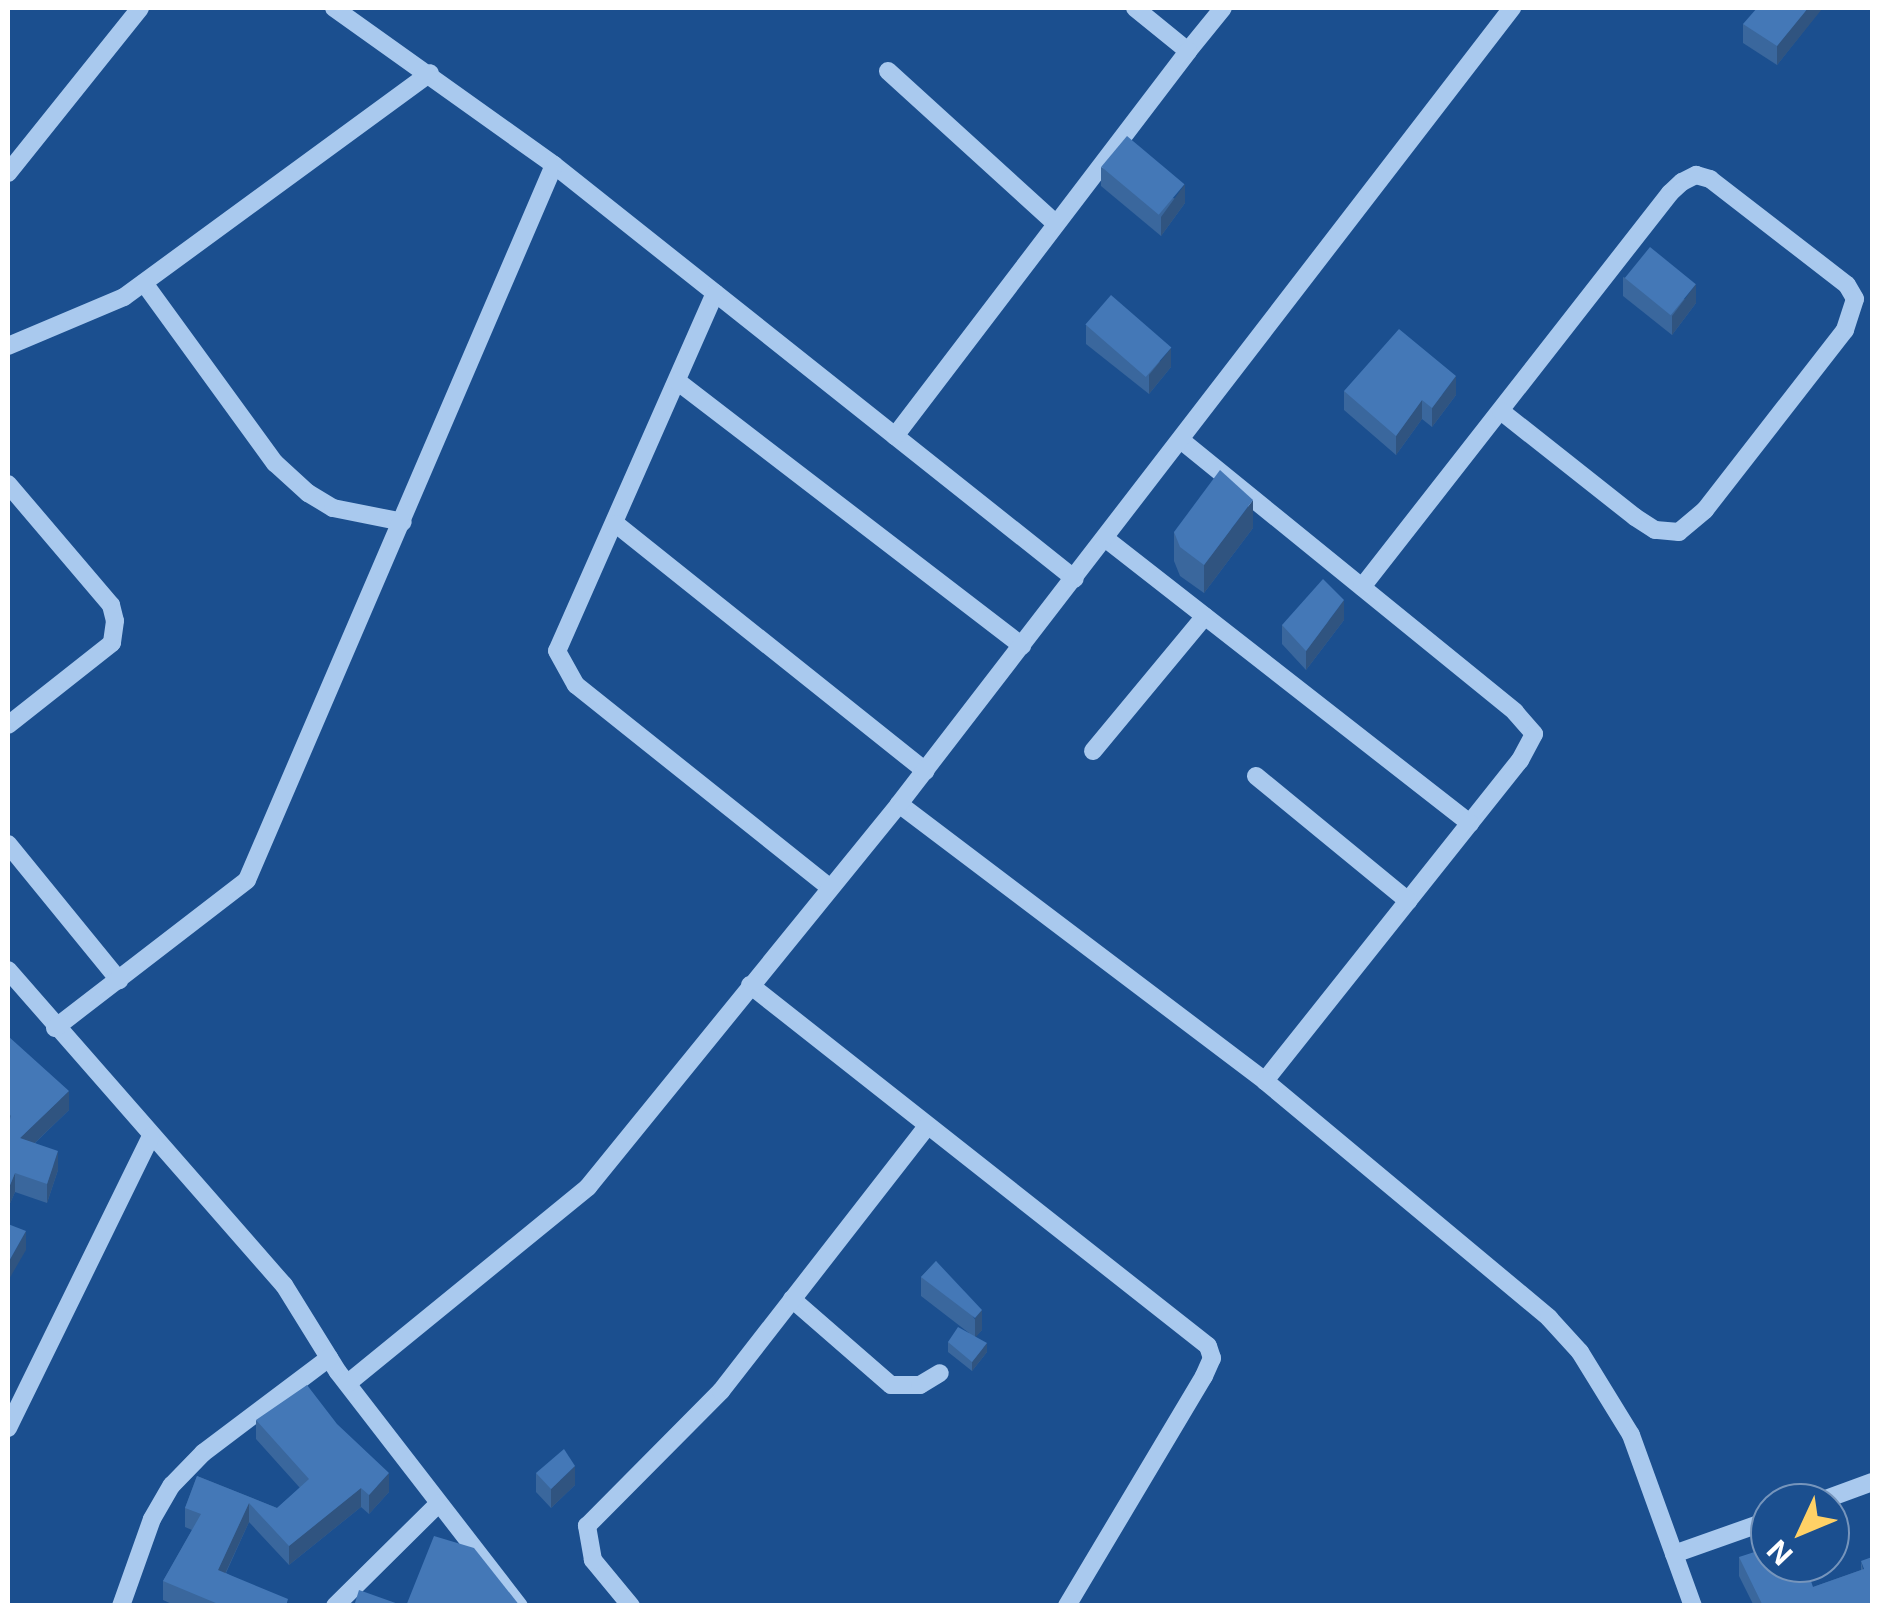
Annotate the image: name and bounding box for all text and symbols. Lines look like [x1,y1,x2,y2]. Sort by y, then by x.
north arrow [1750,1483,1850,1583]
text: N [1760,1533,1800,1572]

